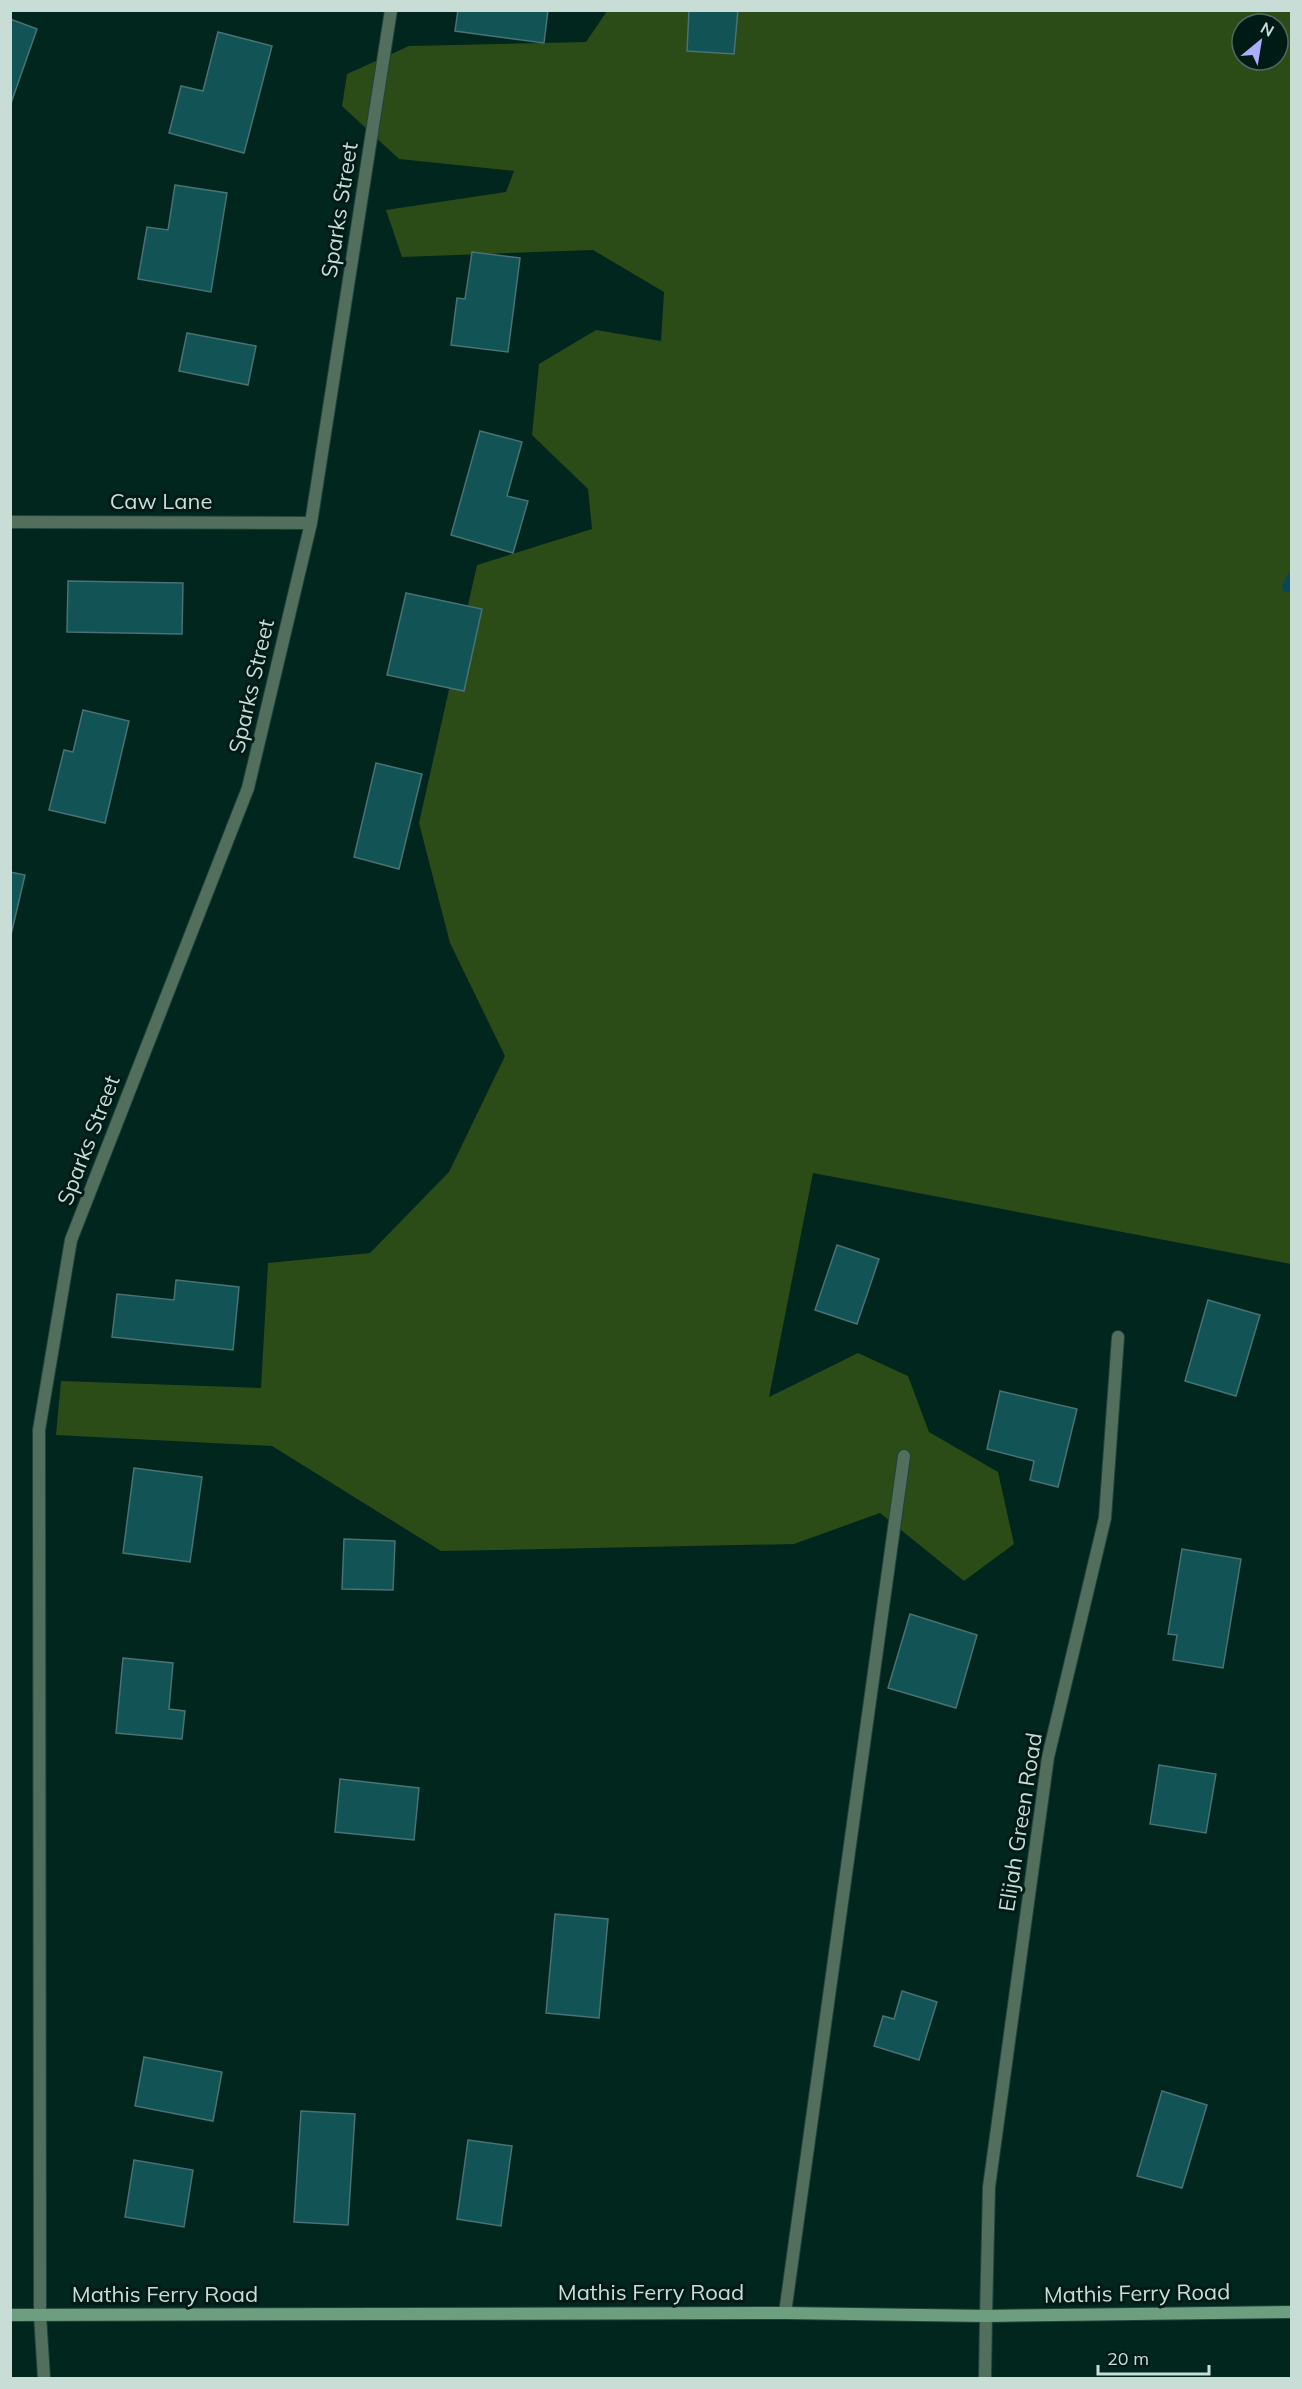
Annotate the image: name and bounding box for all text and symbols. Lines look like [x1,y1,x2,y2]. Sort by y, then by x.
north arrow [1230,12,1290,72]
text: N [1257,17,1278,41]
street label: Sparks Street [314,140,364,280]
street label: Caw Lane [110,487,212,515]
street label: Sparks Street [222,616,280,756]
street label: Sparks Street [50,1071,126,1209]
street label: Elijah Green Road [992,1730,1048,1914]
street label: Mathis Ferry Road [1044,2277,1230,2309]
street label: Mathis Ferry Road [558,2278,744,2306]
street label: Mathis Ferry Road [72,2280,258,2308]
scale bar [1098,2338,1209,2376]
text: 20 m [1107,2347,1149,2370]

